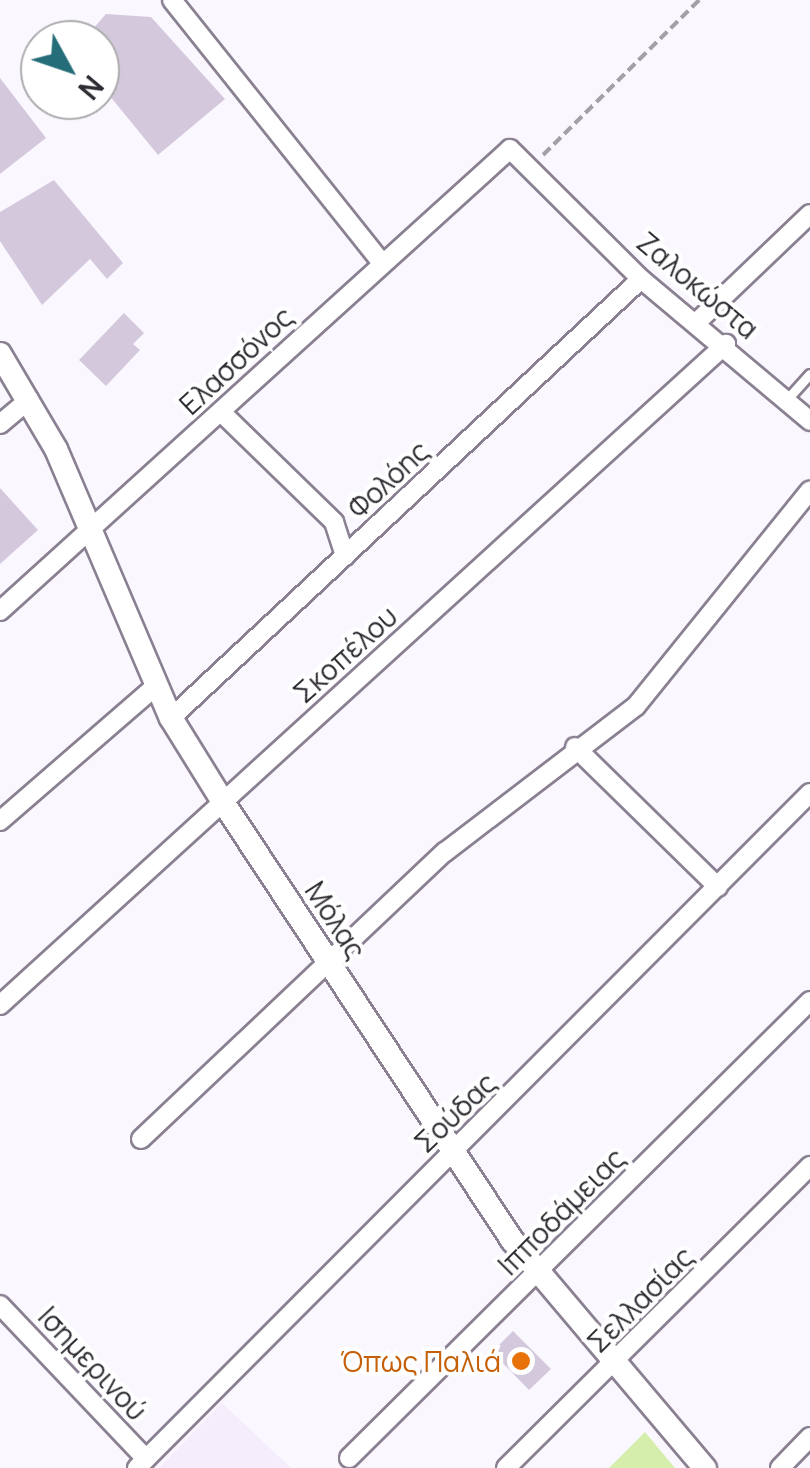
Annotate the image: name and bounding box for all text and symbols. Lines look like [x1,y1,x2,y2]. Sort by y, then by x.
north arrow [20,20,120,120]
text: N [70,68,112,108]
street label: Ζαλοκώστα [631,225,765,345]
street label: Ελασσόνος [172,299,300,421]
street label: Φολόης [341,433,435,525]
street label: Σκοπέλου [286,599,404,709]
street label: Μόλας [299,875,373,965]
street label: Σούδας [407,1065,503,1159]
street label: Ιπποδάμειας [491,1141,631,1281]
street label: Σελλασίας [580,1239,700,1359]
street label: Ισημερινού [32,1299,154,1427]
place label: Όπως Παλιά [340,1344,501,1378]
marker: Όπως Παλιά [510,1350,532,1372]

